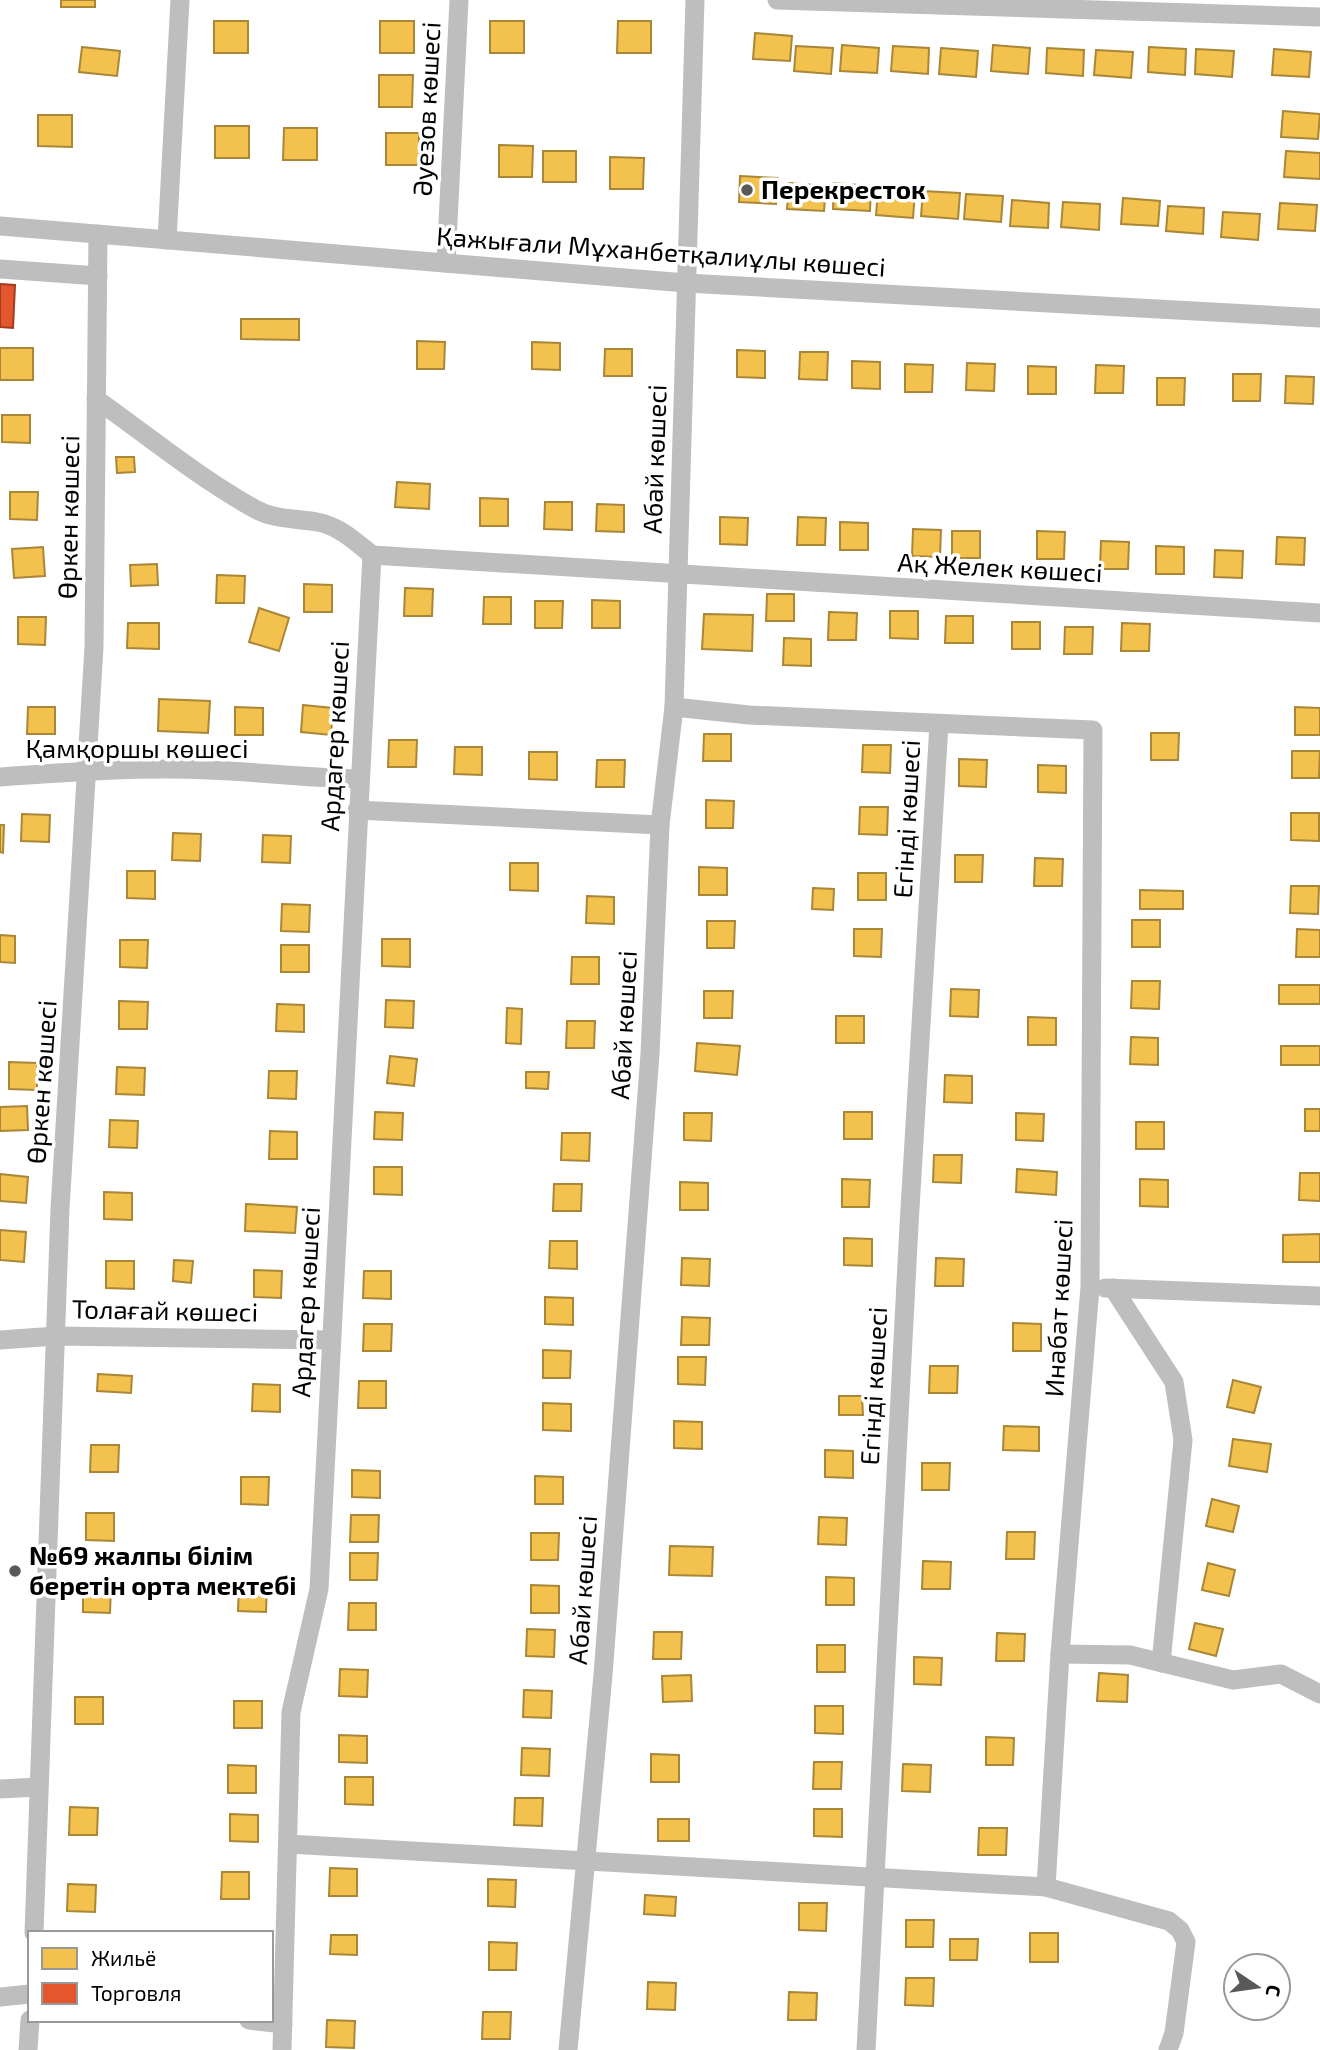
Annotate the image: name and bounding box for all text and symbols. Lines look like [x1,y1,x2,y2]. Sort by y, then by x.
street label: Әуезов көшесі [405,21,447,197]
place label: Перекресток [761,173,926,204]
marker: Перекресток [739,182,755,198]
street label: Қажығали Мұханбетқалиұлы көшесі [435,219,887,282]
street label: Абай көшесі [635,384,672,534]
street label: Өркен көшесі [51,435,84,599]
street label: Ақ Желек көшесі [897,546,1103,587]
street label: Ардагер көшесі [313,640,354,832]
street label: Қамқоршы көшесі [25,732,249,763]
street label: Егінді көшесі [886,739,925,899]
street label: Абай көшесі [603,949,642,1100]
street label: Өркен көшесі [19,999,62,1165]
street label: Ардагер көшесі [284,1206,325,1398]
street label: Инабат көшесі [1037,1218,1078,1398]
street label: Толағай көшесі [72,1292,258,1327]
street label: Егінді көшесі [853,1306,892,1466]
street label: Абай көшесі [561,1514,602,1666]
place label: №69 жалпы білім беретін орта мектебі [29,1539,297,1600]
marker: №69 жалпы білім беретін орта мектебі [7,1563,23,1579]
legend [28,1931,273,2022]
text: Жильё [91,1945,156,1970]
north arrow [1222,1952,1292,2022]
text: Торговля [91,1980,181,2005]
text: С [1262,1983,1287,1999]

